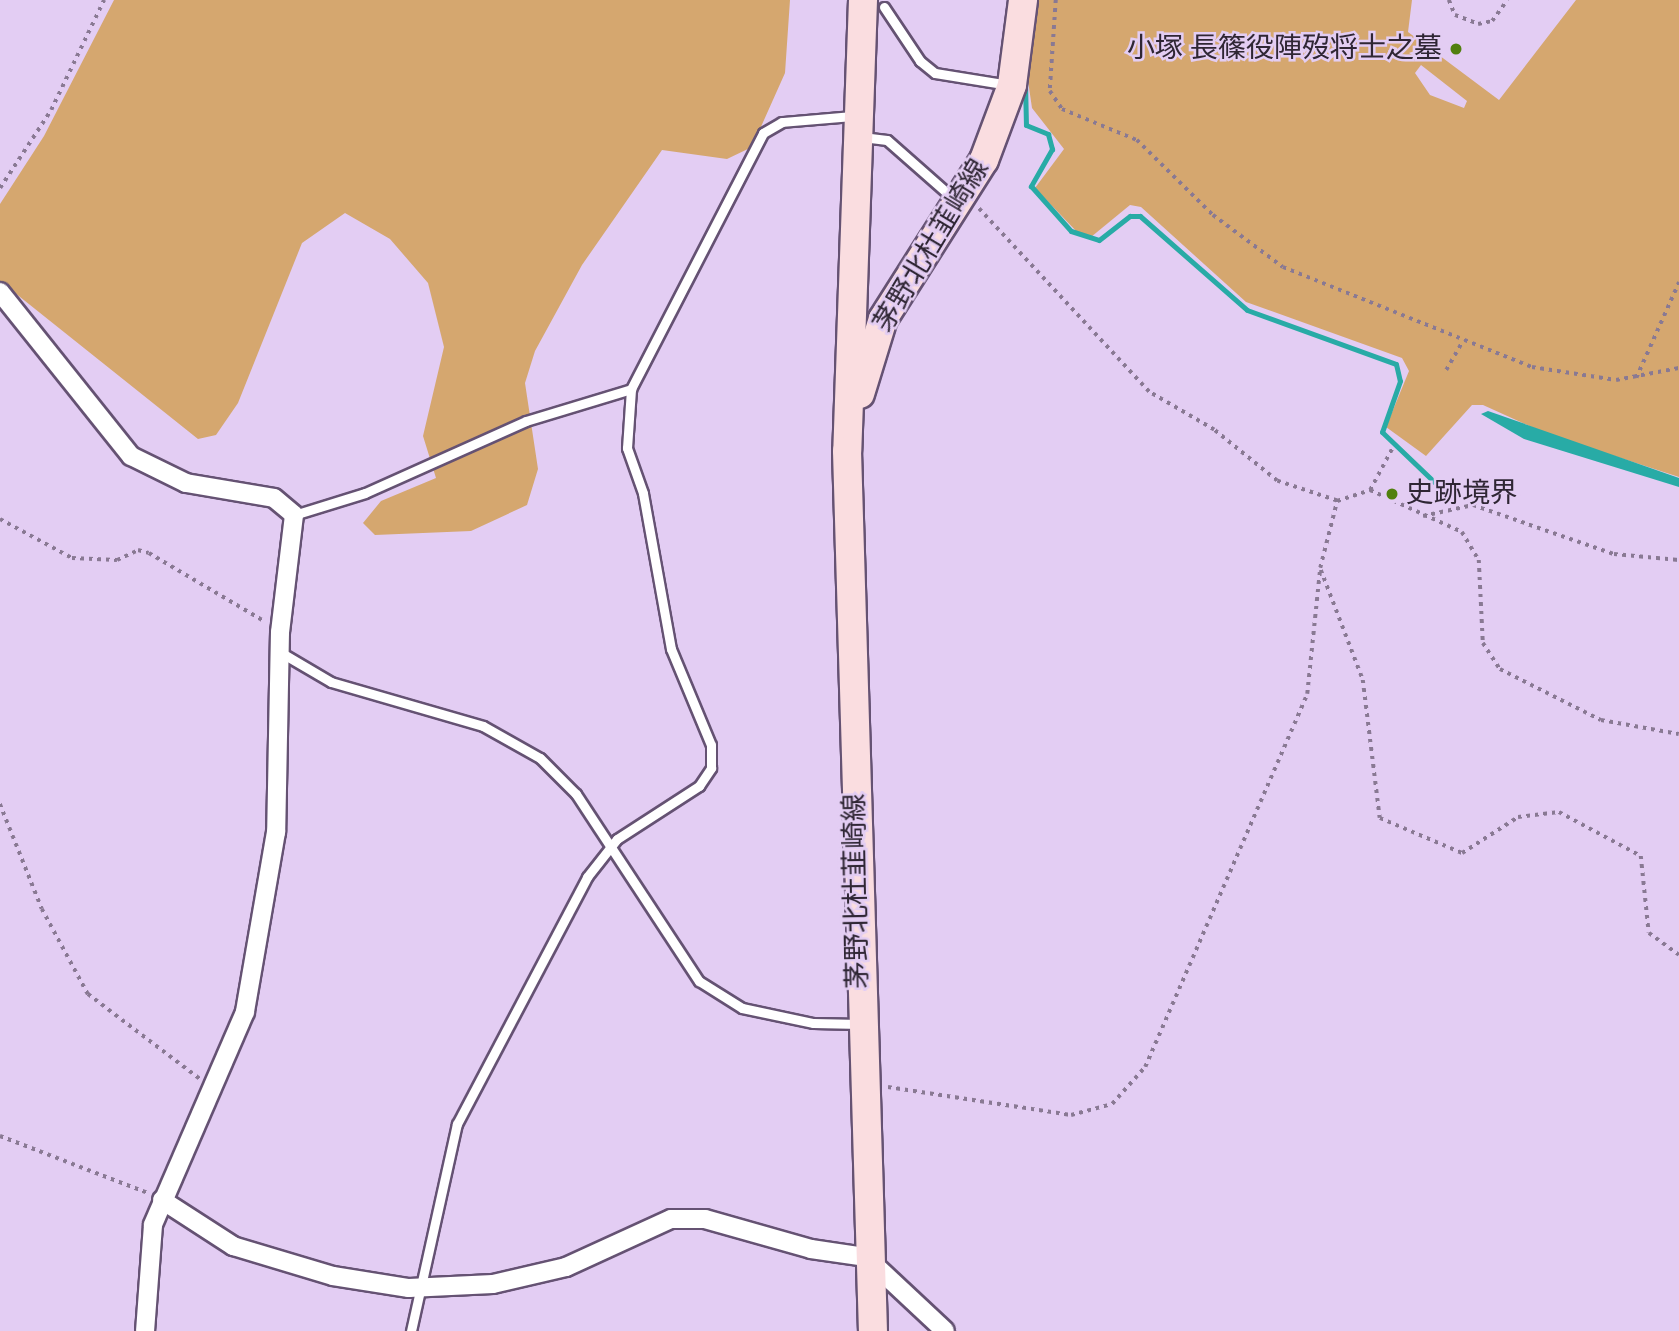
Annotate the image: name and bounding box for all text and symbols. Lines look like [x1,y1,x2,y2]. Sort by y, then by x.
place label: 小塚 長篠役陣歿将士之墓 [1127,32,1442,66]
marker: 小塚 長篠役陣歿将士之墓 [1448,41,1464,57]
street label: 茅野北杜韮崎線 [867,153,997,339]
place label: 史跡境界 [1406,477,1518,511]
marker: 史跡境界 [1384,486,1400,502]
street label: 茅野北杜韮崎線 [838,793,876,989]

